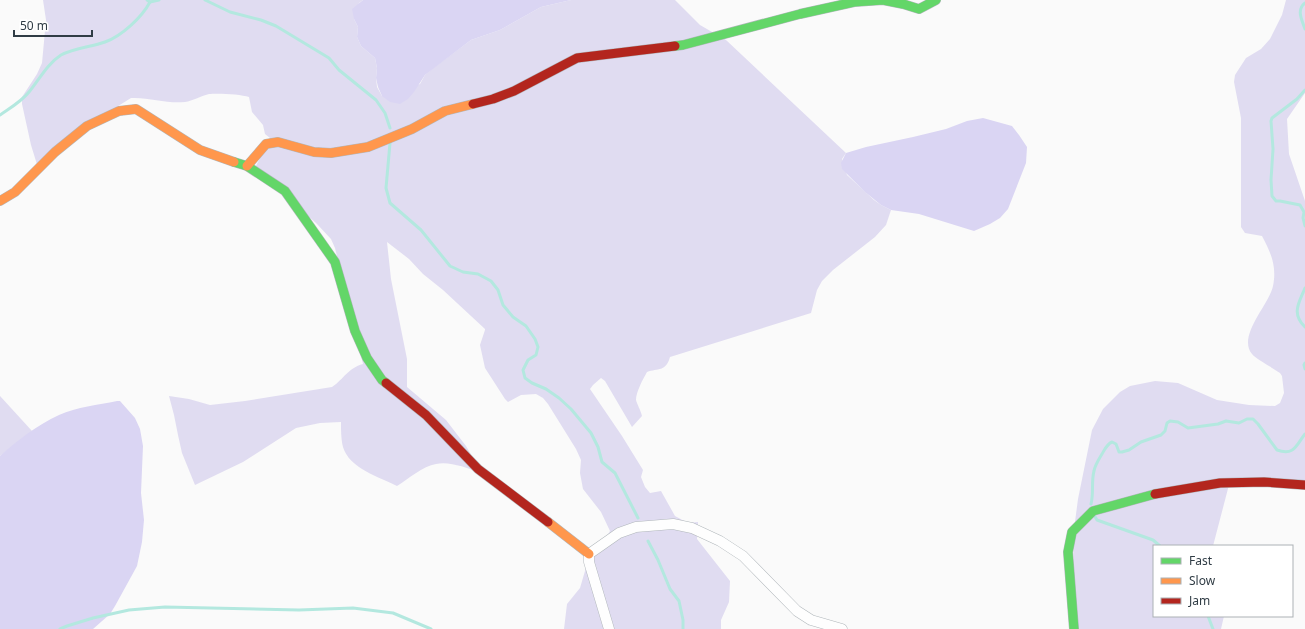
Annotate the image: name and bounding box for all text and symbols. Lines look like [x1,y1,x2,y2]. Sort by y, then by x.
scale bar [14,12,92,38]
text: 50 m [20,17,48,34]
legend [1153,545,1293,617]
text: Fast [1189,552,1213,569]
text: Slow [1189,572,1216,589]
text: Jam [1188,592,1210,609]

